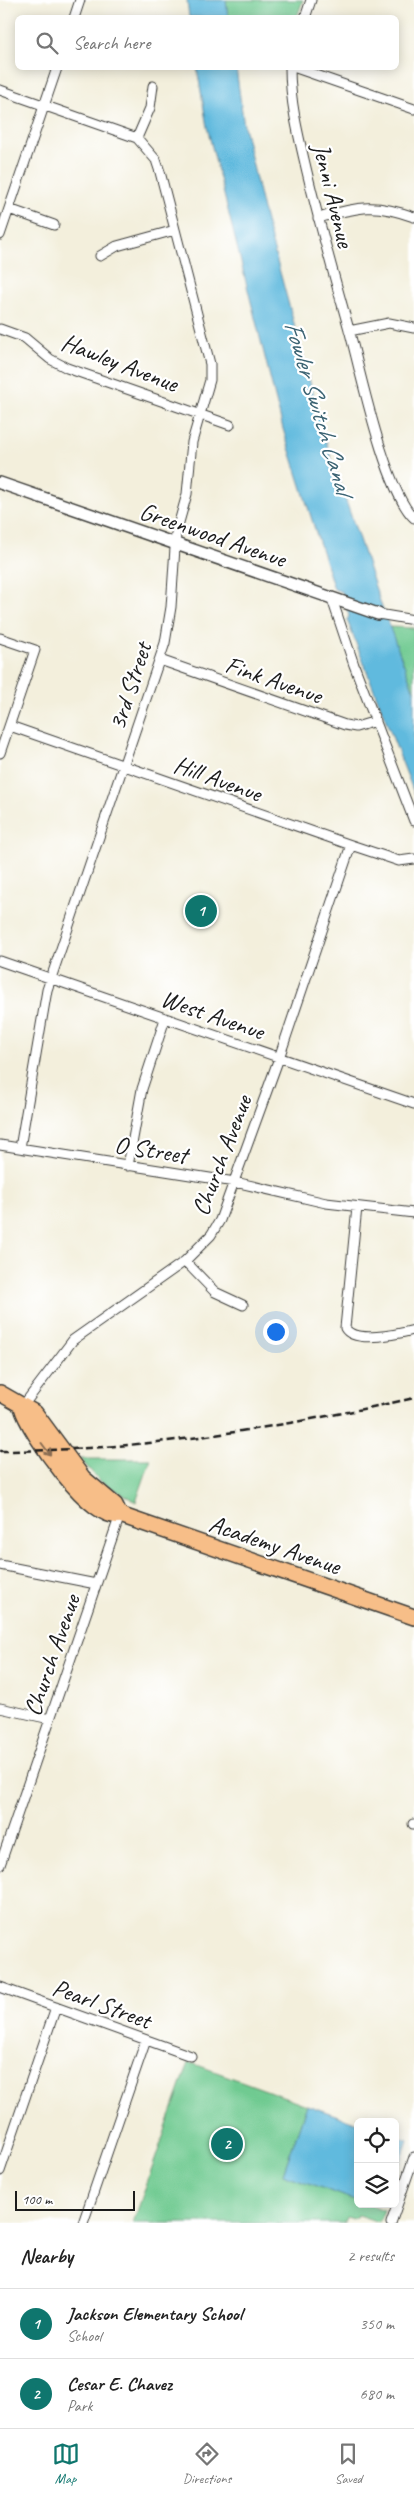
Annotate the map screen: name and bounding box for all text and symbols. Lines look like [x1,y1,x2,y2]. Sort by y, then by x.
search box [15,15,399,70]
icon: search [33,29,61,57]
text: Search here [73,31,150,55]
street label: Jenni Avenue [304,139,362,252]
water label: Fowler Switch Canal [277,317,363,506]
street label: Hawley Avenue [57,326,184,400]
street label: Greenwood Avenue [135,495,292,576]
street label: 3rd Street [101,636,160,734]
street label: Fink Avenue [221,648,328,712]
street label: Hill Avenue [169,748,268,810]
pin: 1 [185,892,217,930]
street label: West Avenue [157,982,270,1048]
street label: Church Avenue [184,1089,260,1220]
street label: O Street [112,1128,193,1172]
your location [263,1319,289,1345]
one-way arrow [41,1442,51,1456]
street label: Academy Avenue [205,1508,346,1583]
street label: Church Avenue [16,1589,88,1720]
street label: Pearl Street [48,1971,158,2037]
map controls [354,2118,399,2208]
button: locate [354,2118,399,2163]
pin: 2 [211,2125,243,2163]
button: layers [354,2163,399,2208]
scale bar [15,2188,135,2211]
text: 100 m [22,2191,52,2208]
text: Nearby [20,2243,73,2269]
text: 2 results [347,2246,394,2266]
text: Jackson Elementary School [67,2302,242,2326]
text: 1 [32,2314,40,2334]
text: 350 m [360,2314,394,2334]
text: School [67,2326,101,2346]
text: Cesar E. Chavez [67,2372,172,2396]
text: 2 [32,2384,40,2404]
text: 680 m [360,2384,394,2404]
text: Park [67,2396,92,2416]
tab: Map [52,2440,80,2487]
tab: Directions [183,2440,231,2487]
tab: Saved [334,2440,362,2487]

